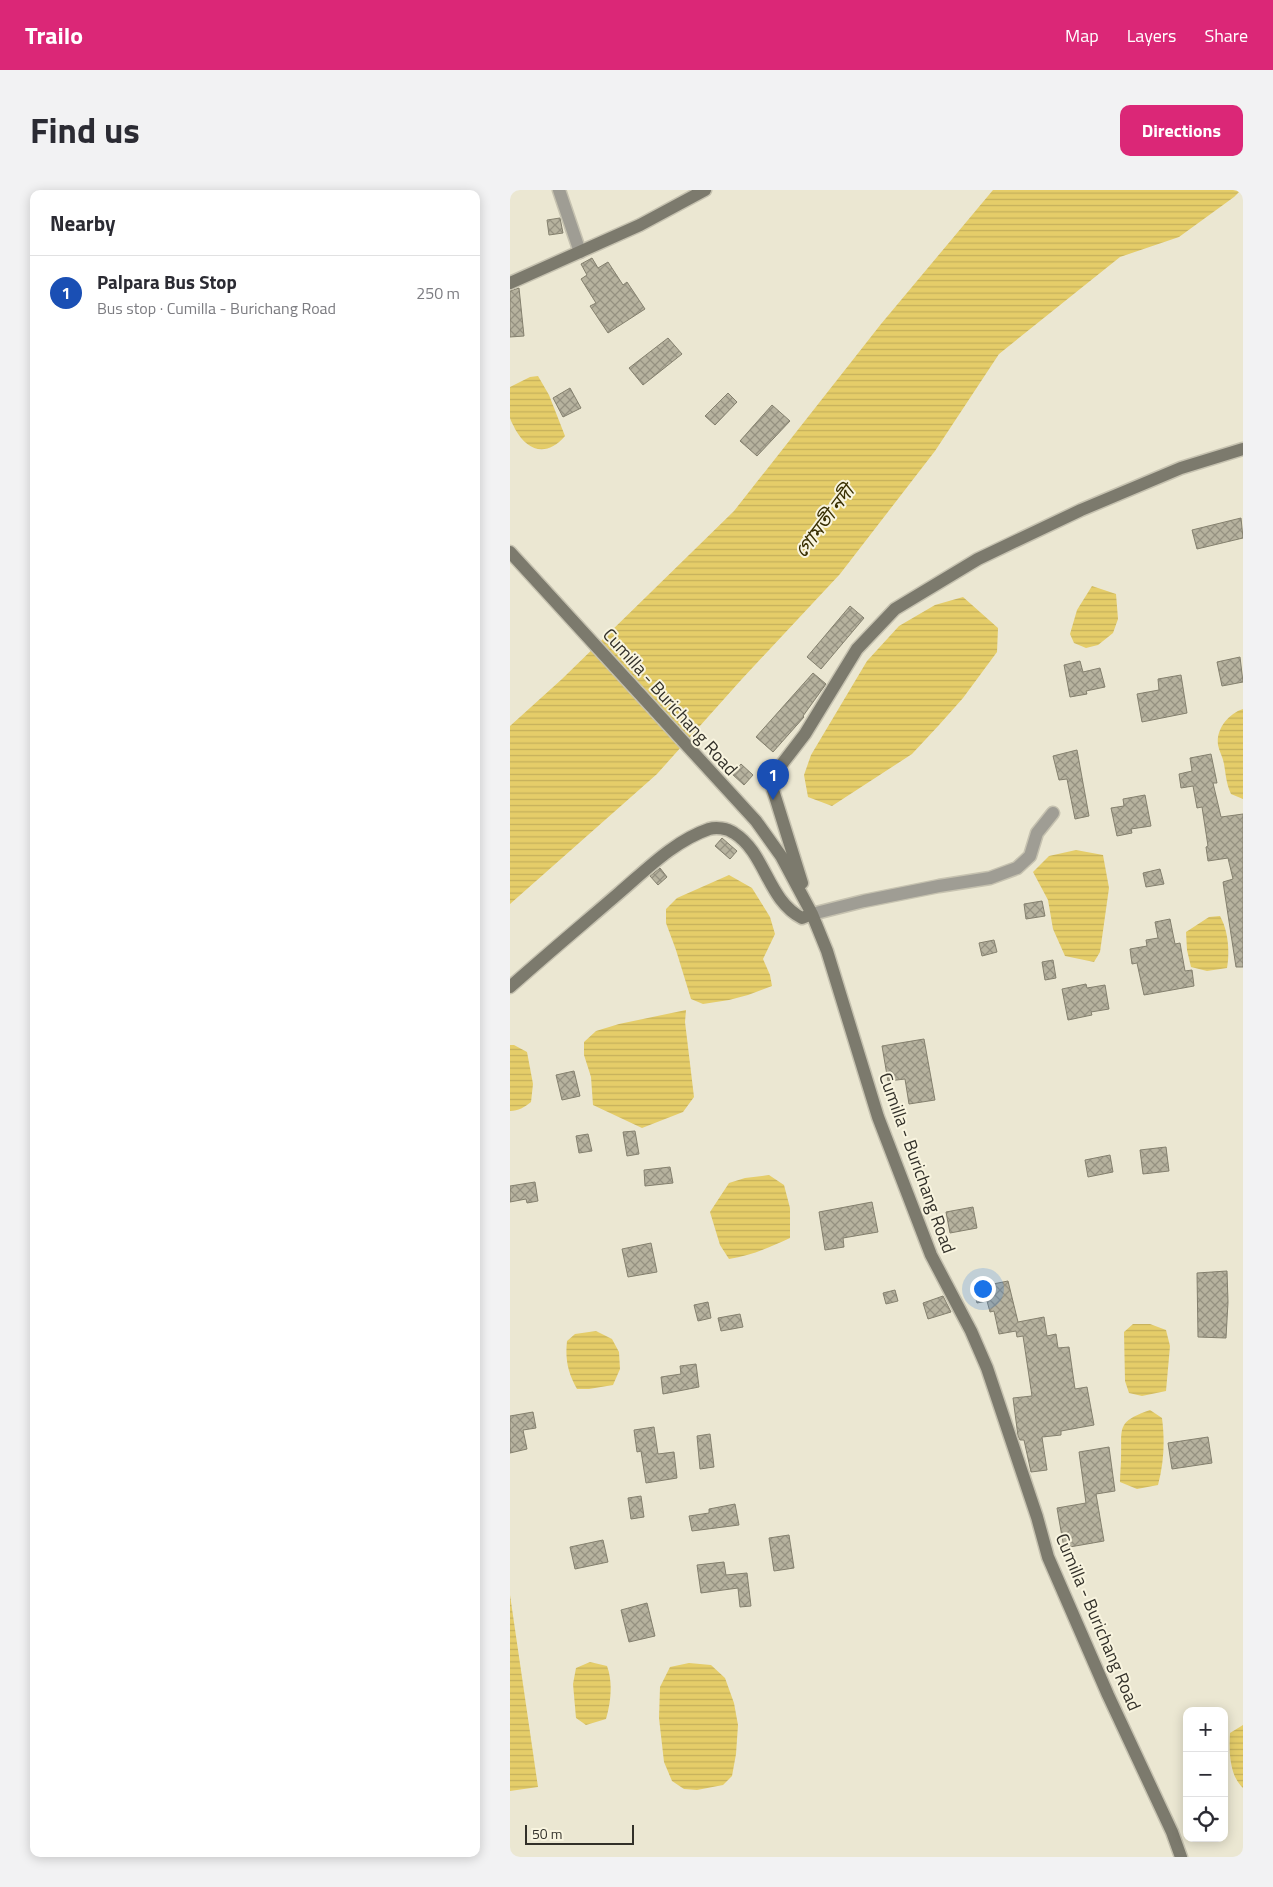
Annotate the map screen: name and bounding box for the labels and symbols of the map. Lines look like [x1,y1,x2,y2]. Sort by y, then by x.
water label: গোমতী নদী [787,475,863,563]
street label: Cumilla - Burichang Road [597,622,744,781]
pin: 1 [757,759,789,800]
street label: Cumilla - Burichang Road [872,1069,963,1257]
your location [970,1276,996,1302]
street label: Cumilla - Burichang Road [1049,1529,1148,1715]
scale bar [525,1822,634,1845]

